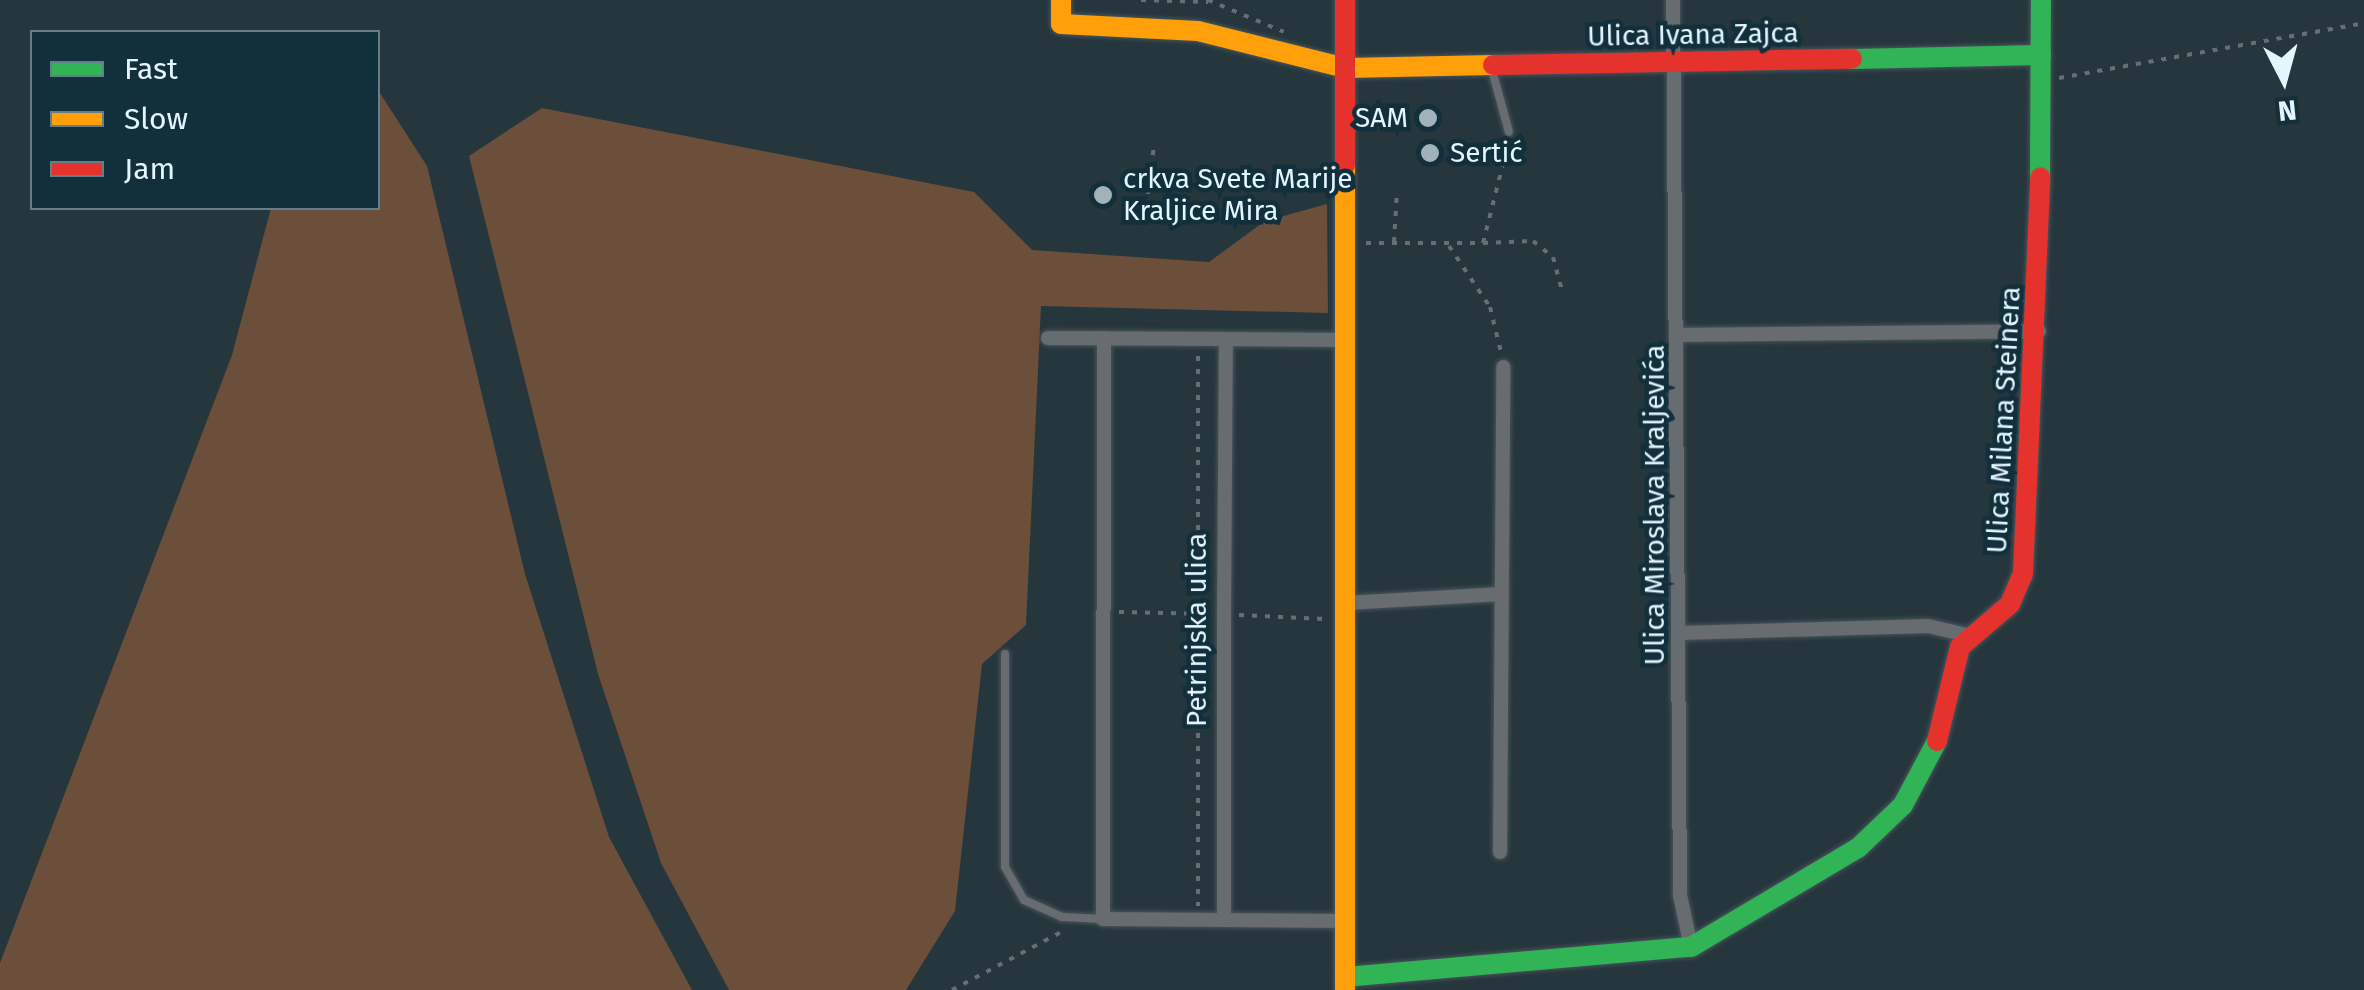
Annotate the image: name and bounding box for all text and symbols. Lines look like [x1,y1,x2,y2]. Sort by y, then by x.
street label: Ulica Ivana Zajca [1587,16,1799,54]
legend [30,30,380,210]
north arrow [2234,30,2334,130]
text: Fast [124,51,178,87]
text: N [2276,93,2298,128]
text: Slow [124,101,188,137]
place label: SAM [1355,101,1408,135]
marker: SAM [1417,107,1439,129]
place label: Sertić [1450,136,1523,170]
marker: Sertić [1419,142,1441,164]
text: Jam [124,151,175,187]
place label: crkva Svete Marije Kraljice Mira [1123,162,1353,228]
marker: crkva Svete Marije Kraljice Mira [1092,184,1114,206]
street label: Ulica Milana Steinera [1980,286,2028,554]
street label: Ulica Miroslava Kraljevića [1638,345,1672,665]
street label: Petrinjska ulica [1180,533,1214,727]

